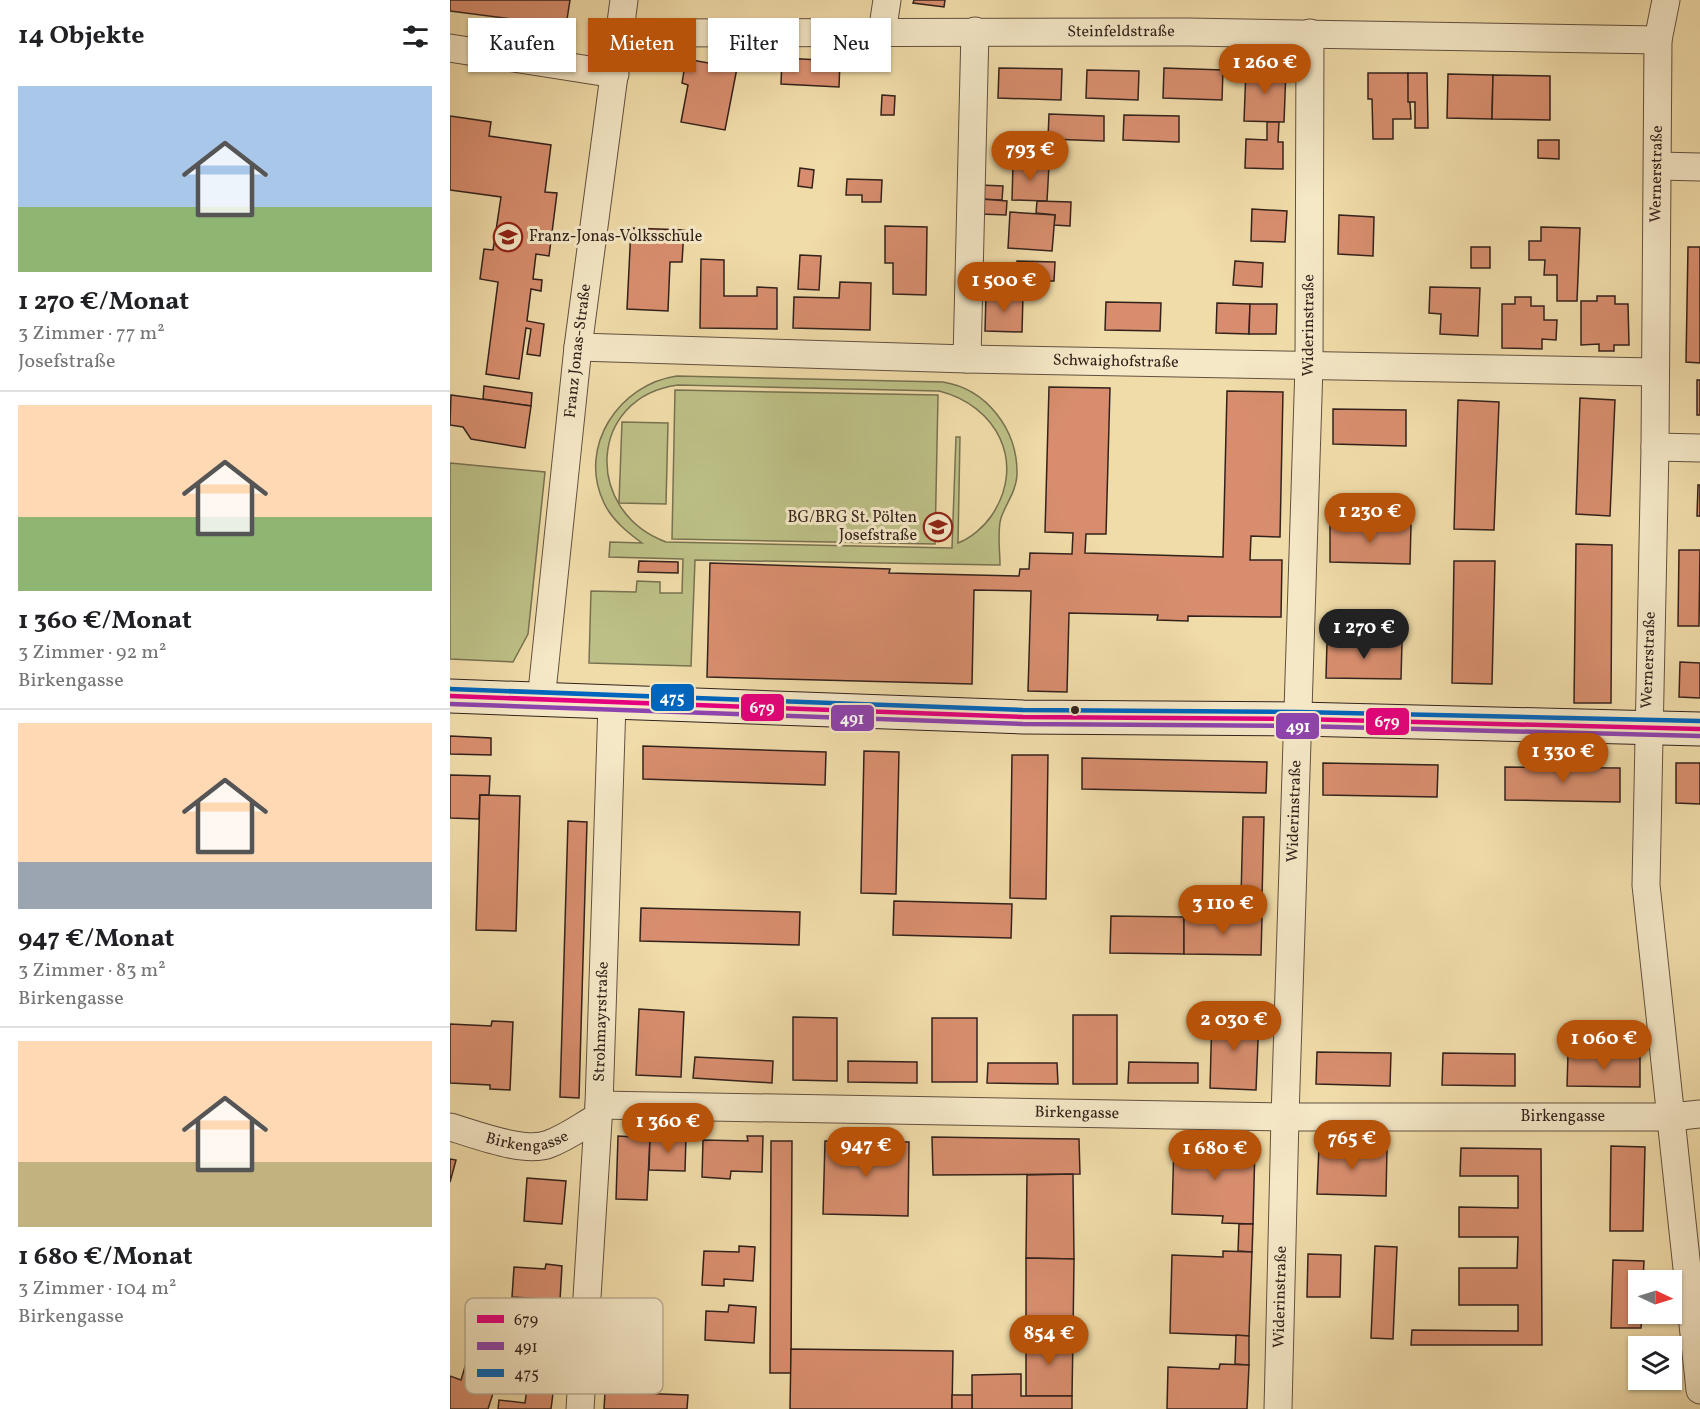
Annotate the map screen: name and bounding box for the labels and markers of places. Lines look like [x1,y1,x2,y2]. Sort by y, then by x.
pin: 1 260 € [1210,44,1320,95]
pin: 793 € [988,131,1072,182]
school or university icon: Franz-Jonas-Volksschule [492,221,524,253]
place label: Franz-Jonas-Volksschule [529,226,702,248]
pin: 1 500 € [949,262,1059,313]
pin: 1 230 € [1315,493,1425,544]
place label: BG/BRG St. Pölten Josefstraße [788,507,917,547]
school or university icon: BG/BRG St. Pölten Josefstraße [922,511,954,543]
pin: 1 270 € [1309,609,1419,660]
unlabelled marker [1069,704,1081,716]
pin: 1 330 € [1508,733,1618,784]
pin: 3 110 € [1168,885,1278,936]
pin: 2 030 € [1179,1001,1289,1052]
pin: 1 060 € [1549,1020,1659,1071]
pin: 1 360 € [613,1103,723,1154]
pin: 765 € [1310,1120,1394,1171]
pin: 947 € [824,1127,908,1178]
pin: 1 680 € [1160,1130,1270,1181]
pin: 854 € [1007,1315,1091,1366]

